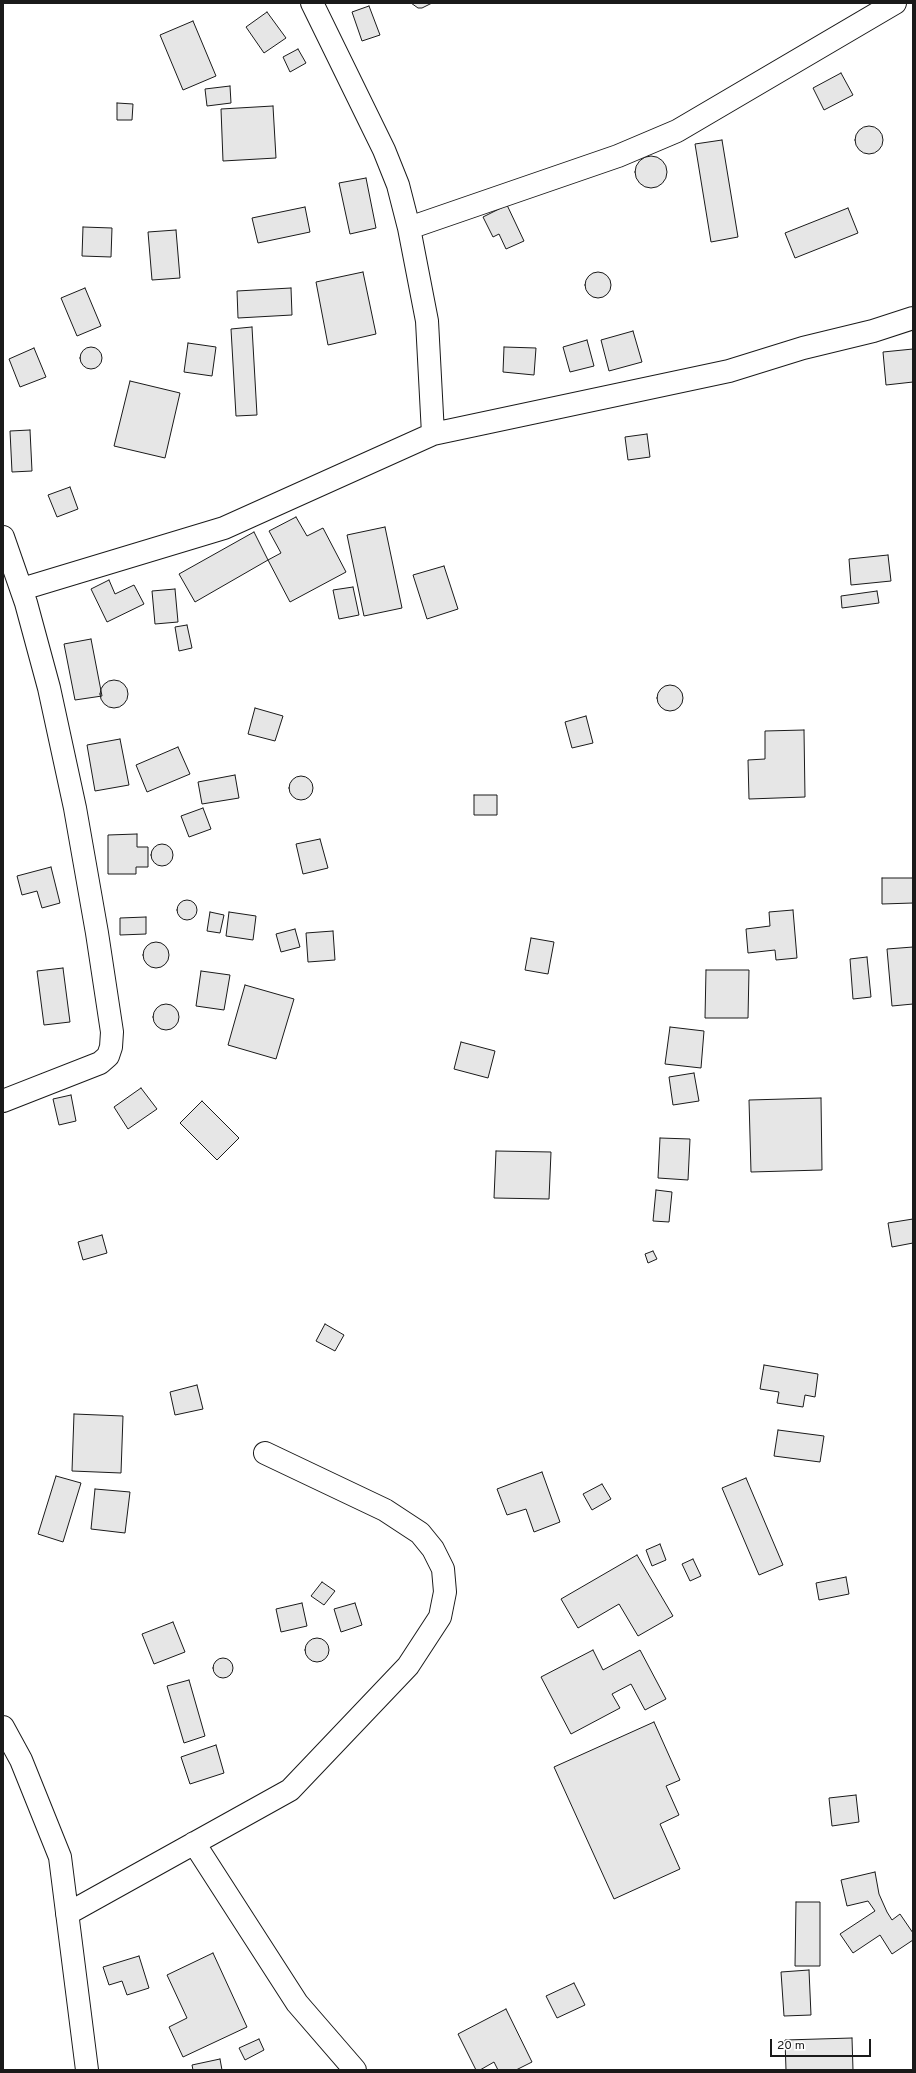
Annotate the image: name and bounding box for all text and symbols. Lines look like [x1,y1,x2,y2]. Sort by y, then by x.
scale bar [772,2031,873,2057]
text: 20 m [777,2038,805,2054]

